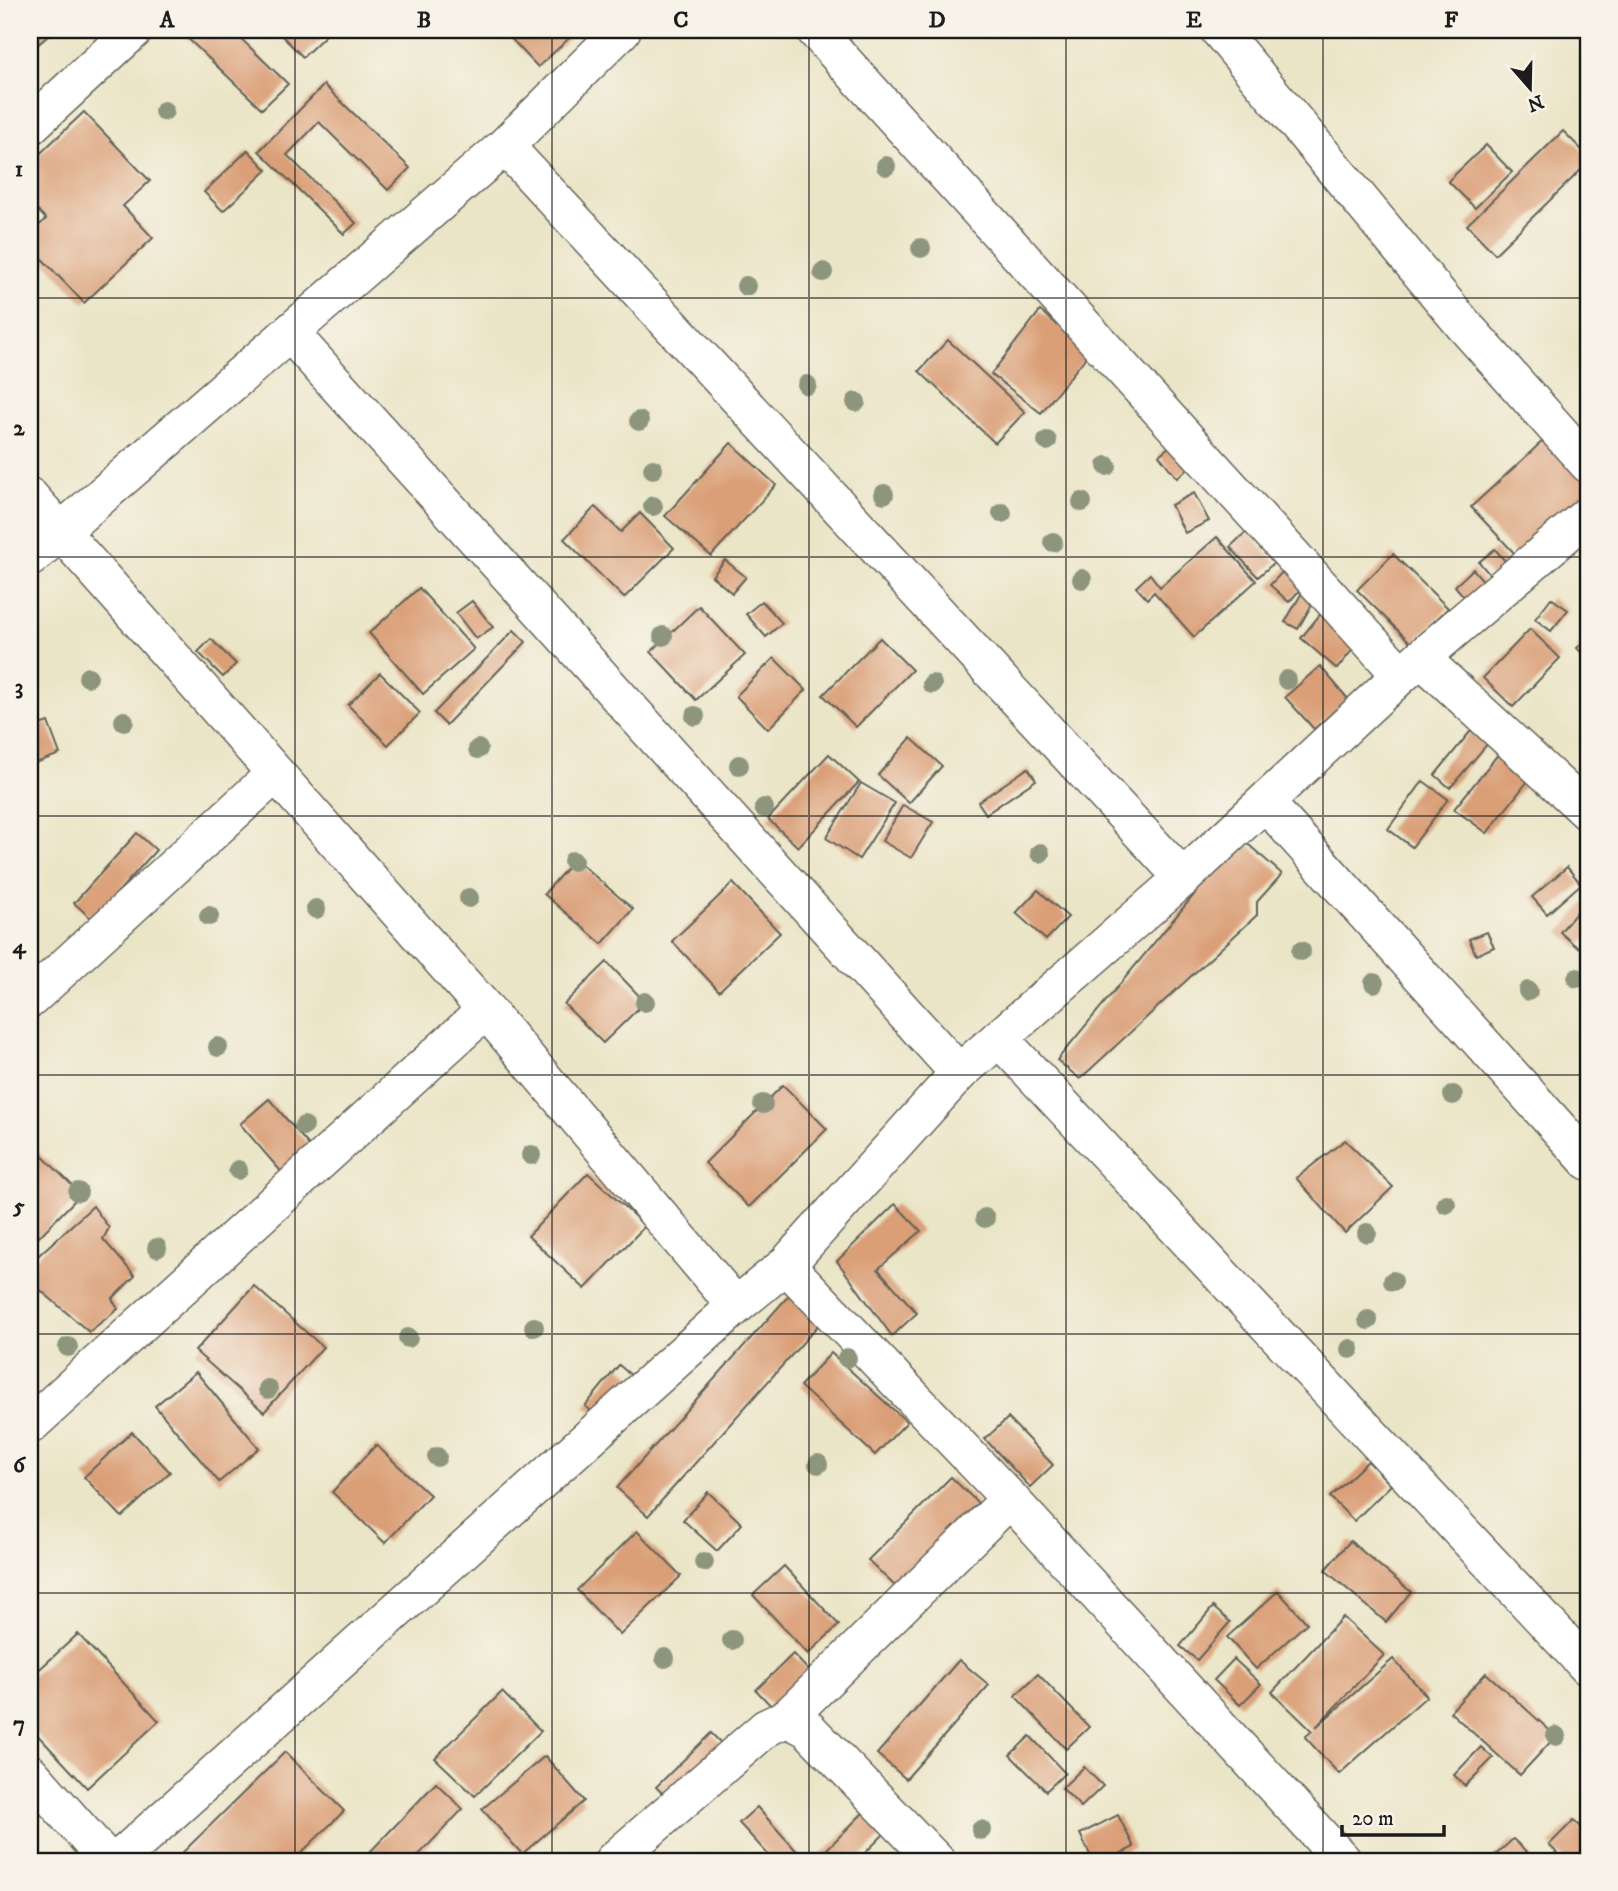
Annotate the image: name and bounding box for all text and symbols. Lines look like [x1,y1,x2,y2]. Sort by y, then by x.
text: A [159,6,176,35]
text: B [417,6,431,35]
text: C [673,6,689,35]
text: D [928,6,946,35]
text: E [1186,6,1202,35]
text: F [1444,6,1459,35]
north arrow [1496,52,1566,122]
text: N [1524,89,1547,116]
text: 1 [15,155,23,184]
text: 2 [13,414,25,443]
text: 3 [15,673,23,702]
text: 4 [12,932,27,961]
text: 5 [12,1192,25,1221]
text: 6 [13,1451,27,1480]
text: 7 [13,1710,25,1739]
scale bar [1342,1793,1443,1837]
text: 20 m [1352,1806,1394,1832]

